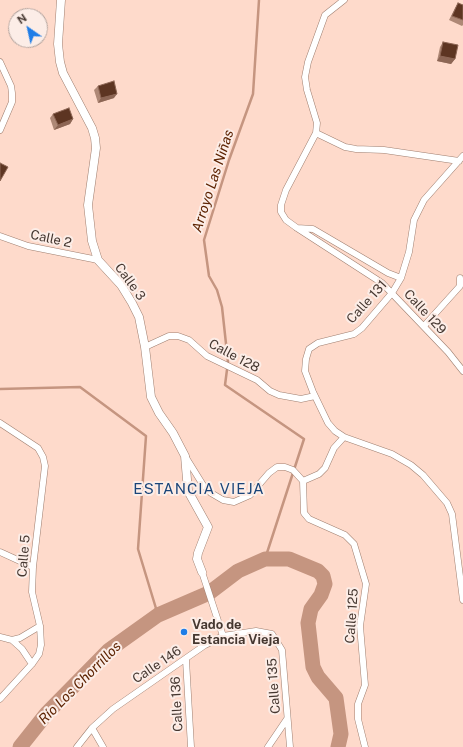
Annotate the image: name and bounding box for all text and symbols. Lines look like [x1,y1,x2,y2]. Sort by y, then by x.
north arrow [8,8,48,48]
text: N [15,12,29,26]
water label: Arroyo Las Niñas [189,128,237,234]
street label: Calle 2 [29,227,73,251]
street label: Calle 3 [111,260,149,304]
street label: Calle 131 [344,277,390,327]
street label: Calle 129 [401,287,449,337]
street label: Calle 128 [206,336,262,376]
district label: ESTANCIA VIEJA [133,480,265,498]
street label: Calle 5 [14,534,34,578]
street label: Calle 125 [342,588,362,644]
place label: Vado de Estancia Vieja [192,617,280,648]
marker: Vado de Estancia Vieja [179,627,189,637]
water label: Río Los Chorrillos [35,638,125,728]
street label: Calle 146 [130,643,184,687]
street label: Calle 135 [264,658,284,714]
street label: Calle 136 [168,676,186,732]

